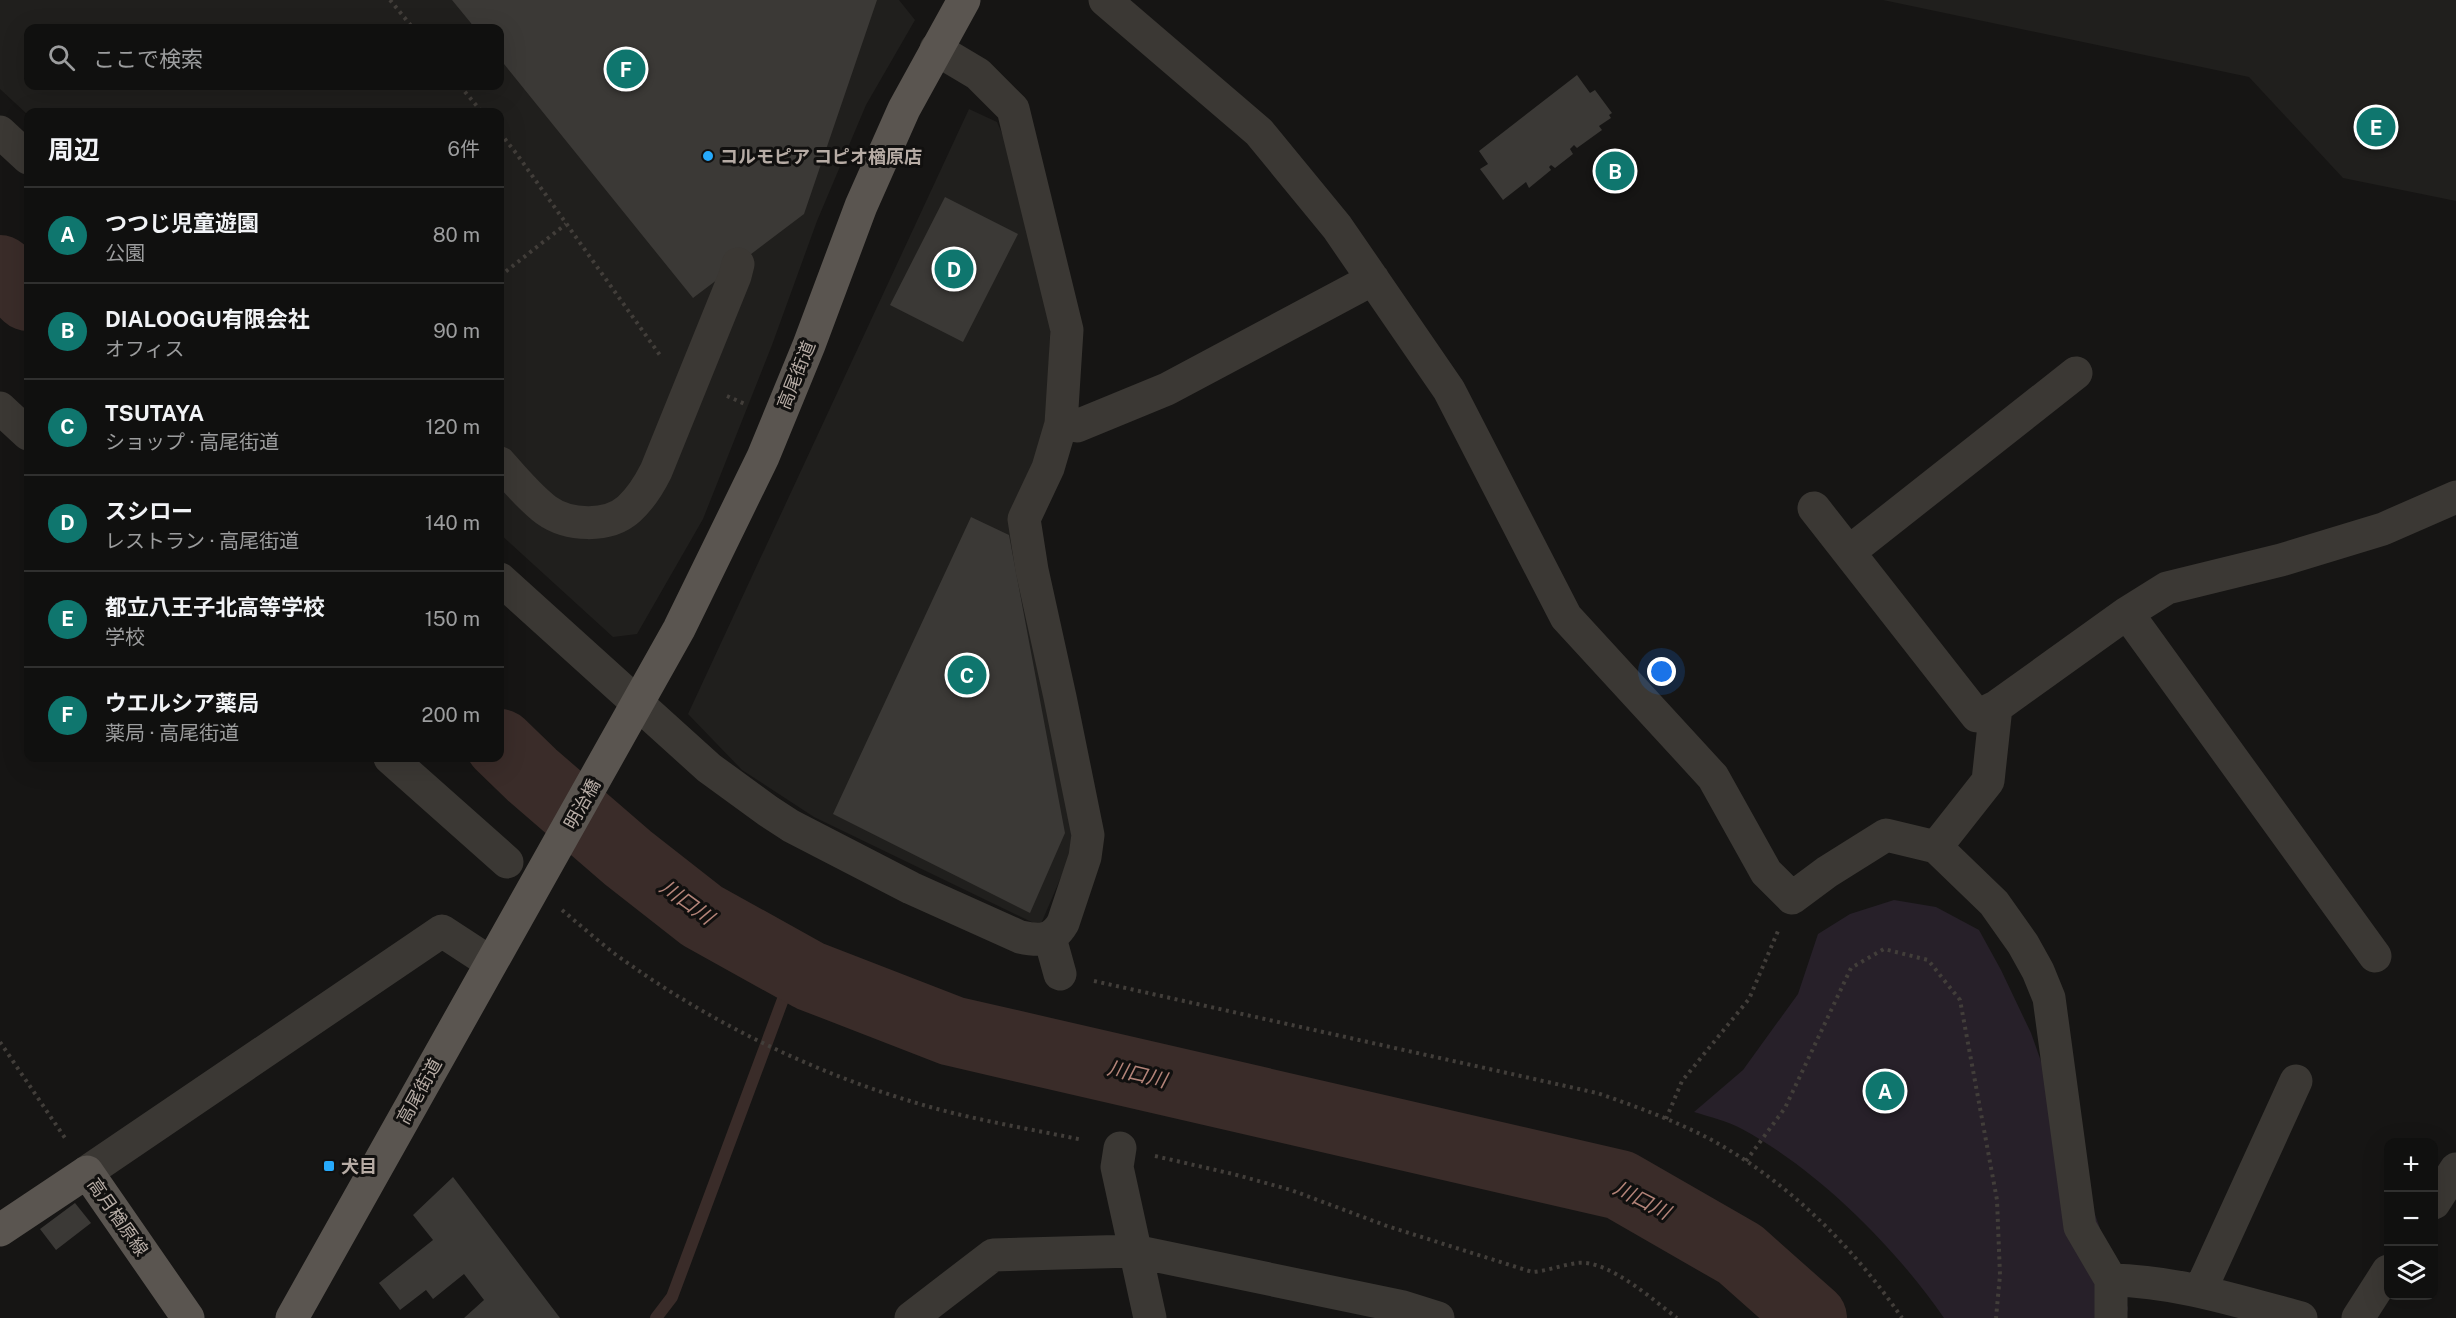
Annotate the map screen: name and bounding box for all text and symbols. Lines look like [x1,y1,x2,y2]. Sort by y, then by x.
search box [24,24,504,90]
icon: search [45,41,78,74]
text: ここで検索 [93,46,203,72]
pin: F [606,46,646,92]
pin: E [2356,104,2396,150]
text: 周辺 [48,134,100,165]
text: 6件 [448,137,480,161]
place label: コルモピア コピオ楢原店 [720,146,922,167]
pin: B [1596,148,1634,194]
marker: コルモピア コピオ楢原店 [701,149,715,163]
text: つつじ児童遊園 [105,210,259,236]
text: A [60,223,75,247]
text: 80 m [433,223,480,247]
text: 公園 [105,241,145,265]
pin: D [934,246,974,292]
text: DIALOOGU有限会社 [105,306,310,332]
text: B [61,319,74,343]
text: 90 m [433,319,480,343]
text: オフィス [105,337,185,361]
street label: 高尾街道 [773,338,819,412]
text: TSUTAYA [105,400,204,426]
text: C [60,415,75,439]
text: 120 m [426,415,480,439]
text: ショップ · 高尾街道 [105,430,279,454]
text: スシロー [105,498,193,524]
text: D [60,511,75,535]
text: 140 m [425,511,480,535]
text: レストラン · 高尾街道 [105,529,299,553]
text: 都立八王子北高等学校 [105,594,325,620]
text: E [61,607,74,631]
text: 150 m [425,607,480,631]
text: 学校 [105,625,145,649]
pin: C [948,652,986,698]
your location [1647,657,1676,686]
text: ウエルシア薬局 [105,690,259,716]
text: F [61,703,74,727]
text: 200 m [422,703,480,727]
text: 薬局 · 高尾街道 [105,721,239,745]
street label: 明治橋 [560,775,604,833]
water label: 川口川 [656,875,720,931]
street label: 高尾街道 [392,1054,446,1128]
water label: 川口川 [1105,1056,1171,1093]
pin: A [1866,1068,1904,1114]
map controls [2384,1138,2438,1300]
button: + [2384,1138,2438,1192]
place label: 犬目 [341,1156,377,1177]
marker: 犬目 [322,1159,336,1173]
street label: 高月楢原線 [84,1174,152,1260]
water label: 川口川 [1610,1176,1676,1225]
button: − [2384,1192,2438,1246]
button: layers [2384,1246,2438,1300]

